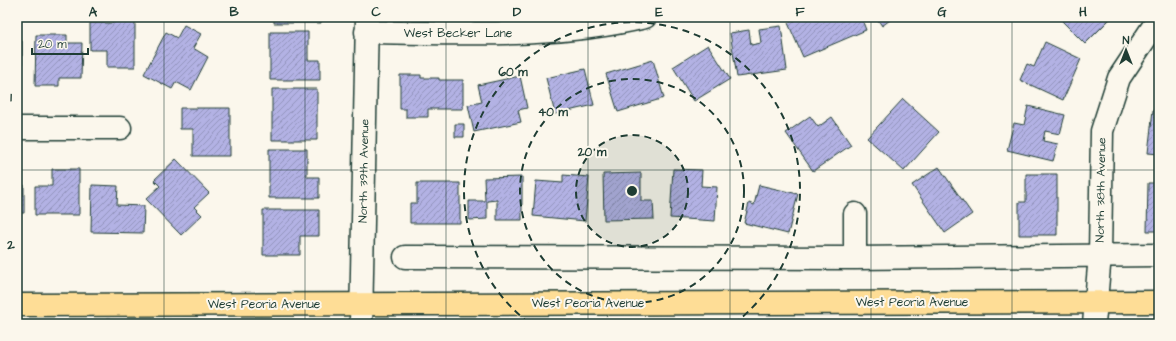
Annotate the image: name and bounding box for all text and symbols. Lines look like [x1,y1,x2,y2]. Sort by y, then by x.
text: A [89,3,98,21]
text: B [229,3,239,21]
text: C [371,3,381,21]
text: D [513,3,522,21]
text: E [655,3,663,21]
text: F [795,3,805,21]
text: G [937,3,947,21]
text: H [1079,3,1087,21]
street label: West Becker Lane [404,25,513,42]
scale bar [32,30,88,56]
north arrow [1106,30,1146,70]
text: N [1123,33,1130,48]
text: 20 m [38,36,67,53]
text: 60 m [498,64,528,81]
text: 1 [10,88,12,106]
text: 40 m [538,104,569,121]
street label: North 39th Avenue [355,118,373,223]
street label: North 38th Avenue [1092,137,1110,243]
text: 20 m [577,144,607,161]
centre of rings [625,184,639,198]
text: 2 [6,236,15,254]
street label: West Peoria Avenue [856,294,969,311]
street label: West Peoria Avenue [532,295,645,312]
street label: West Peoria Avenue [208,296,321,313]

